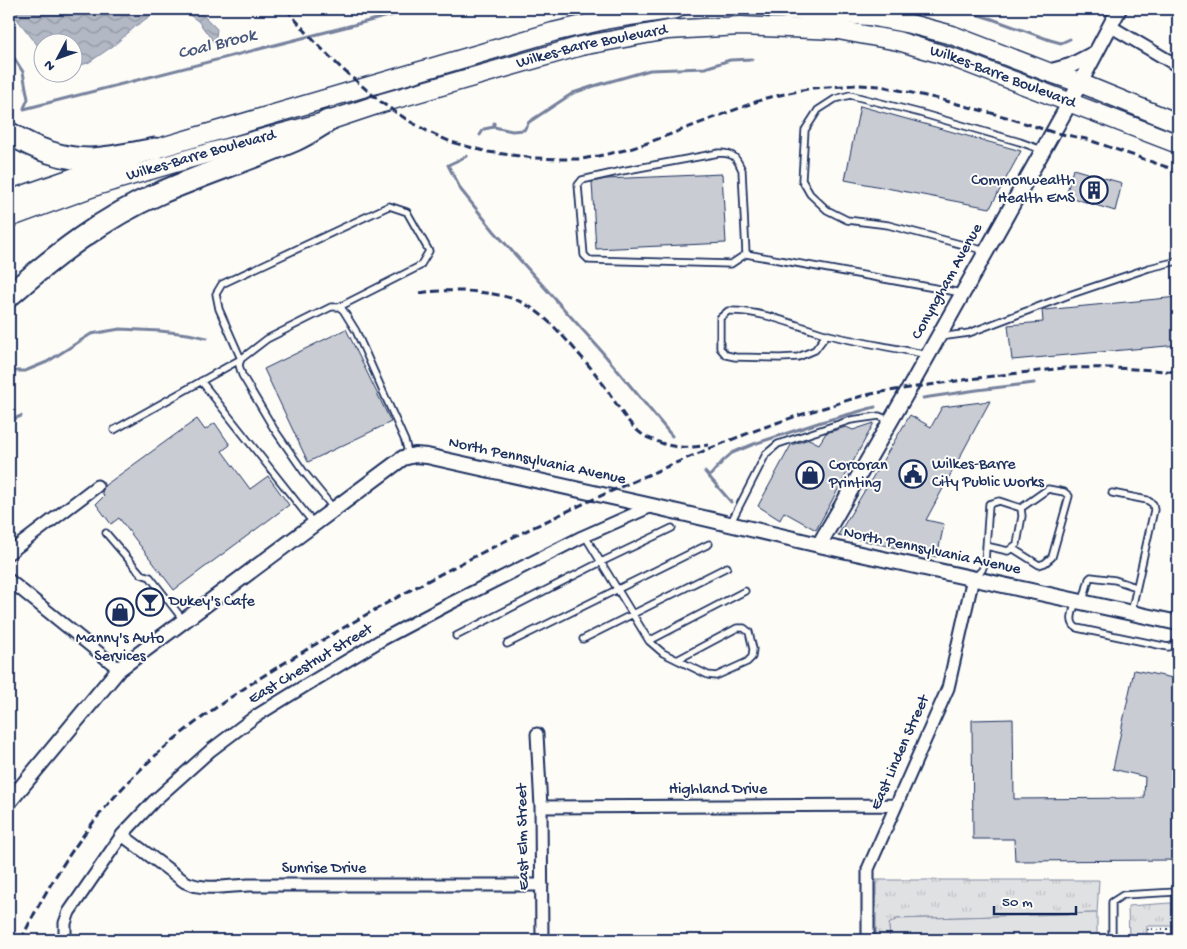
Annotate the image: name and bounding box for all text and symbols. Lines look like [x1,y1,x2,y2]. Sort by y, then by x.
street label: Wilkes-Barre Boulevard [514,21,670,73]
water label: Coal Brook [176,25,260,65]
north arrow [32,32,82,82]
street label: Wilkes-Barre Boulevard [927,42,1080,114]
text: N [41,56,59,74]
street label: Wilkes-Barre Boulevard [124,125,279,186]
place label: Commonwealth Health EMS [971,172,1076,209]
building icon: Commonwealth Health EMS [1079,175,1109,205]
street label: Conyngham Avenue [908,220,988,343]
street label: North Pennsylvania Avenue [447,434,628,490]
place label: Wilkes-Barre City Public Works [932,456,1045,493]
place label: Corcoran Printing [828,457,888,494]
public building icon: Wilkes-Barre City Public Works [898,459,928,489]
shop icon: Corcoran Printing [795,460,825,490]
street label: North Pennsylvania Avenue [842,524,1023,580]
bar icon: Dukey's Cafe [135,587,165,617]
place label: Dukey's Cafe [168,593,255,612]
shop icon: Manny's Auto Services [105,597,135,627]
street label: East Chestnut Street [246,620,378,709]
place label: Manny's Auto Services [76,630,164,667]
street label: East Linden Street [867,691,935,813]
street label: Highland Drive [669,781,768,800]
street label: East Elm Street [514,782,534,890]
street label: Sunrise Drive [282,860,367,879]
scale bar [994,884,1077,916]
text: 50 m [1002,894,1033,912]

